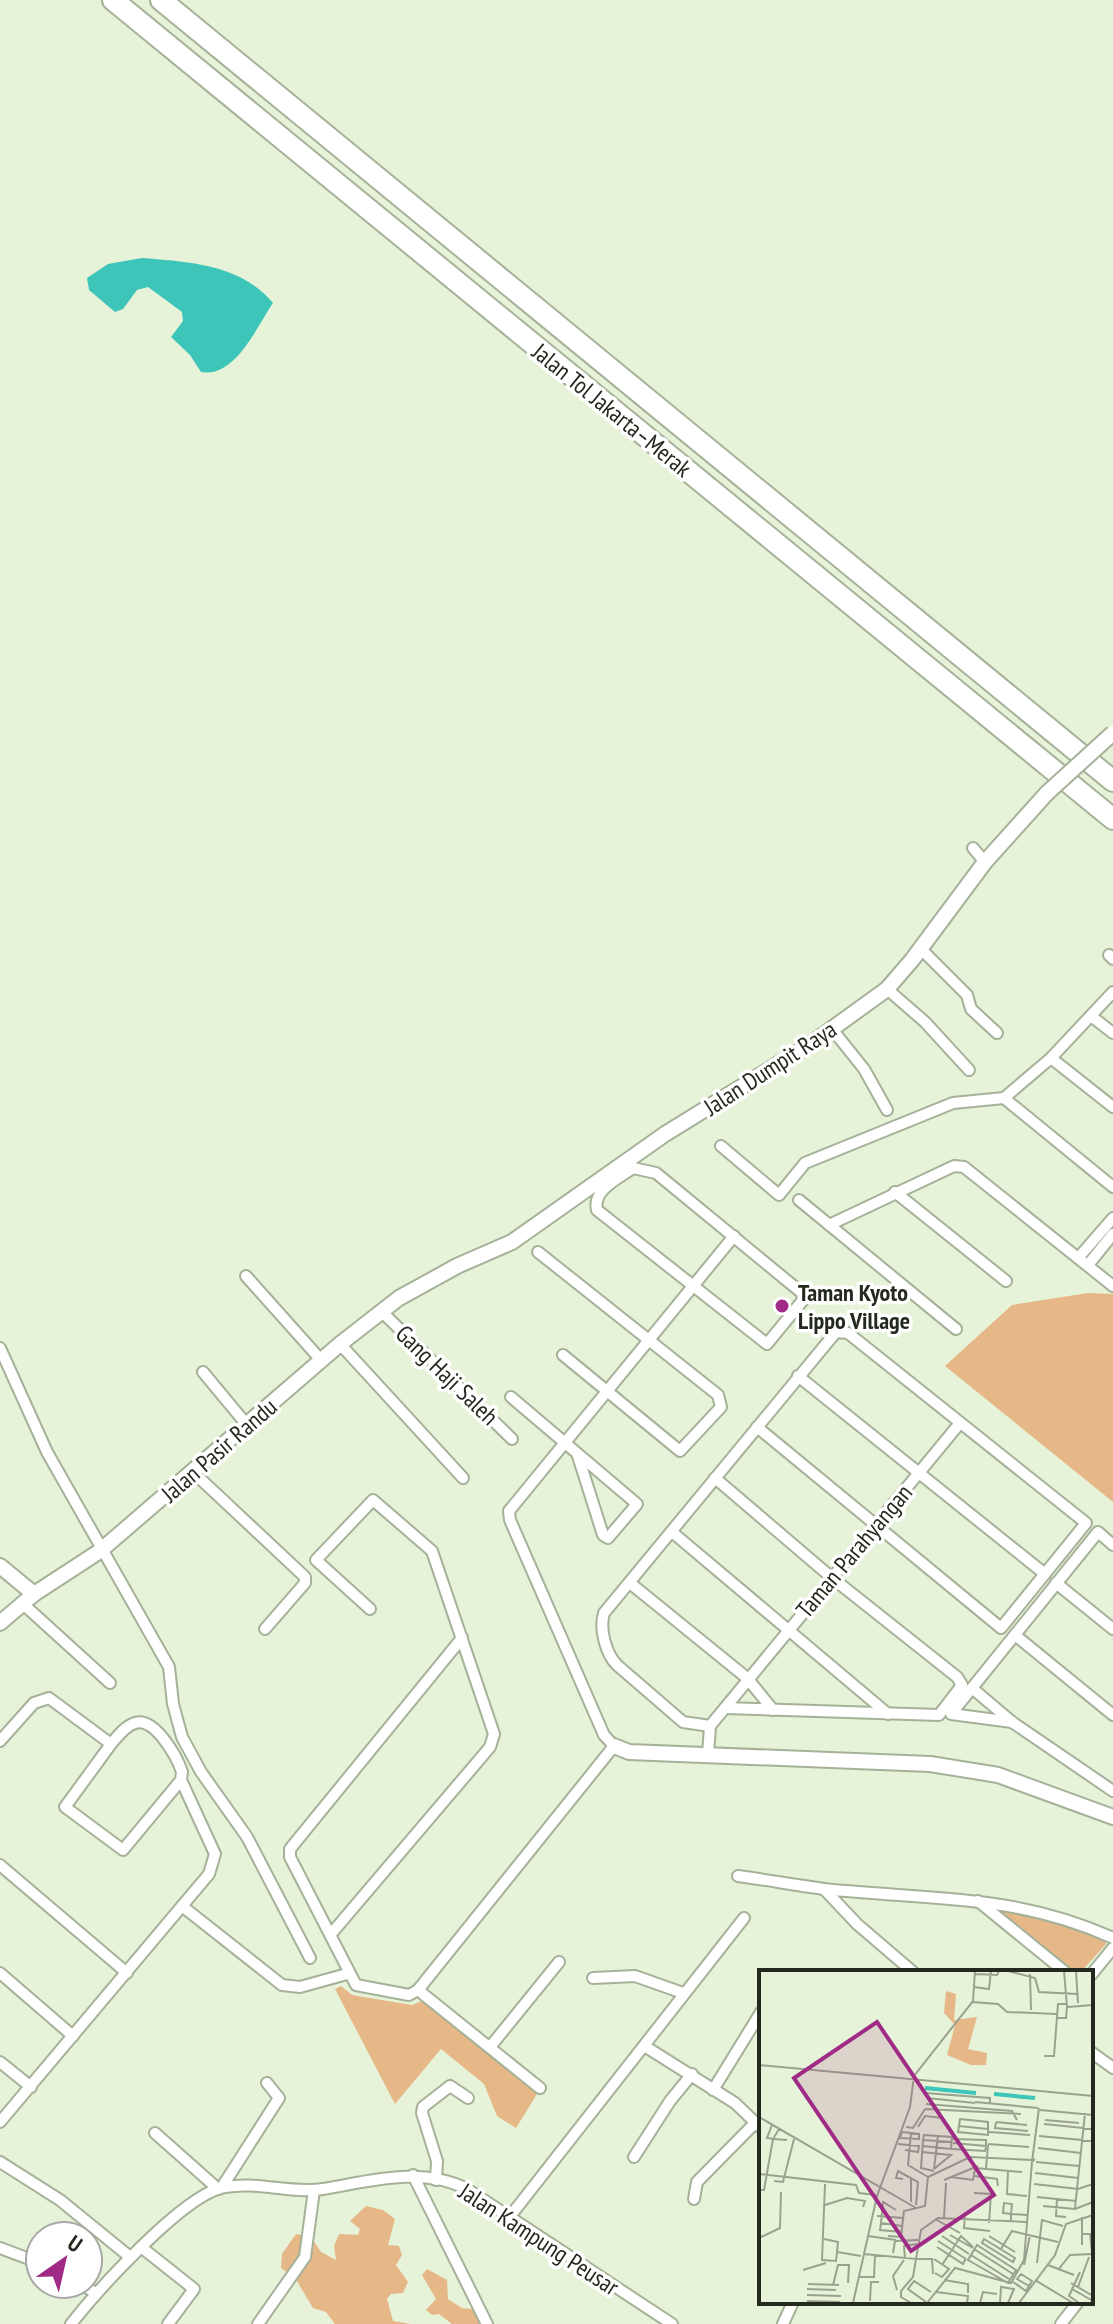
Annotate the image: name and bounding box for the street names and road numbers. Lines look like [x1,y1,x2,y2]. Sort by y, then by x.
street label: Jalan Tol Jakarta–Merak [525,336,698,484]
street label: Jalan Dumpit Raya [697,1014,842,1123]
street label: Gang Haji Saleh [389,1318,505,1432]
street label: Jalan Pasir Randu [154,1391,283,1509]
street label: Taman Parahyangan [789,1478,919,1624]
street label: Jalan Kampung Peusar [452,2175,625,2302]

